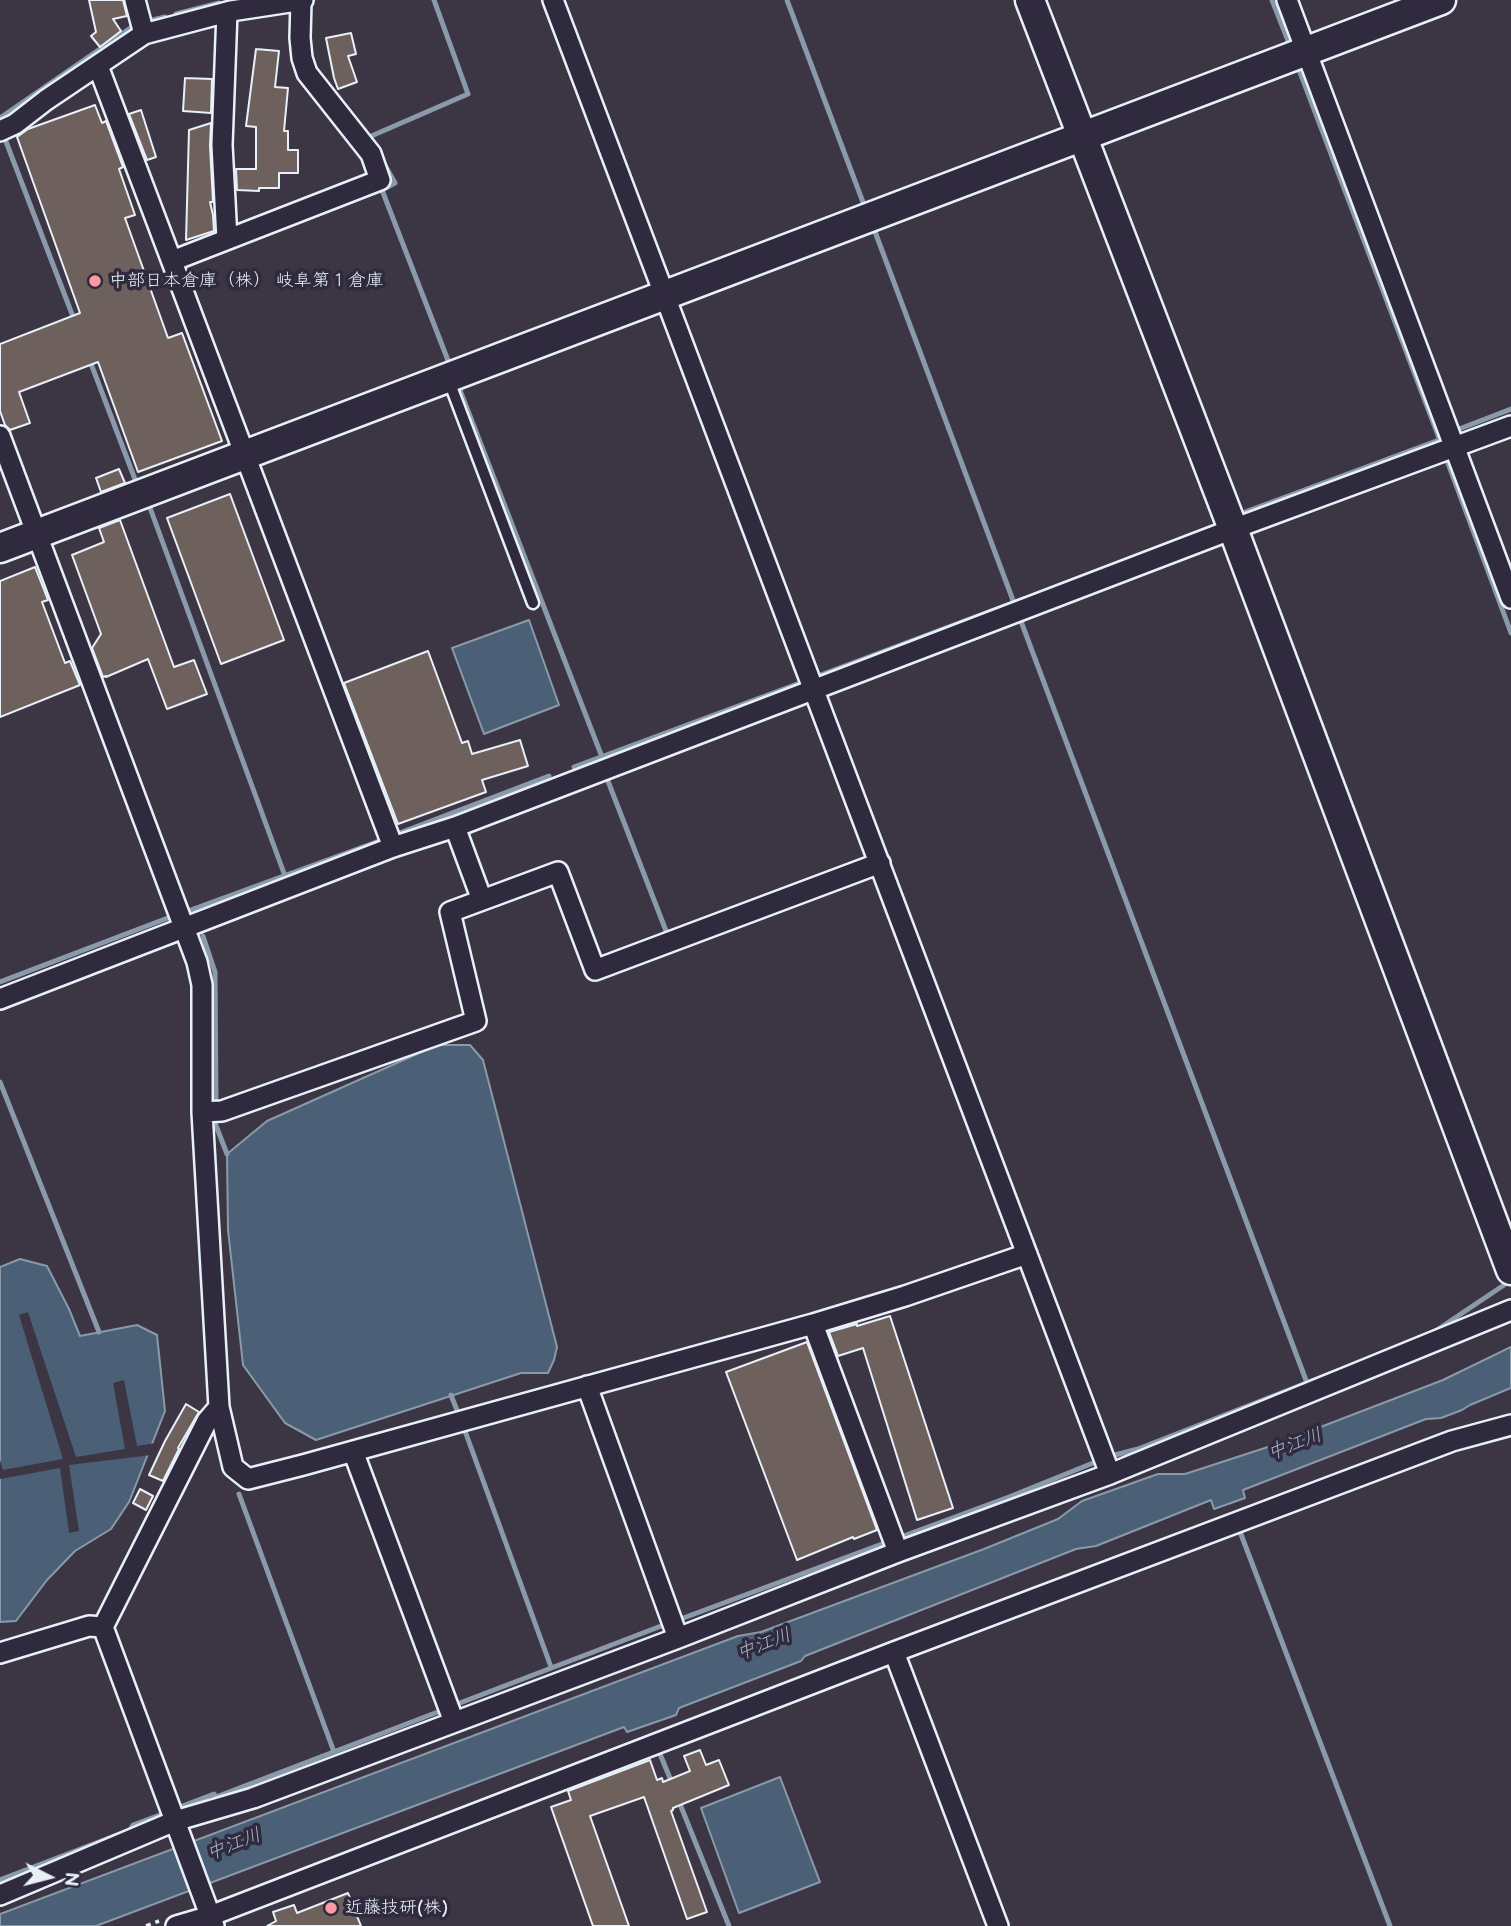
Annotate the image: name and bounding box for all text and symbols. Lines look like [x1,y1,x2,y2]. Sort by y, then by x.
place label: 中部日本倉庫（株） 岐阜第１倉庫 [109,270,384,292]
marker: 中部日本倉庫（株） 岐阜第１倉庫 [87,273,103,289]
water label: 中江川 [1264,1424,1326,1466]
water label: 中江川 [733,1624,795,1666]
water label: 中江川 [203,1824,265,1866]
north arrow [14,1842,84,1912]
text: N [58,1871,83,1888]
place label: 近藤技研(株) [345,1897,448,1919]
marker: 近藤技研(株) [323,1900,339,1916]

